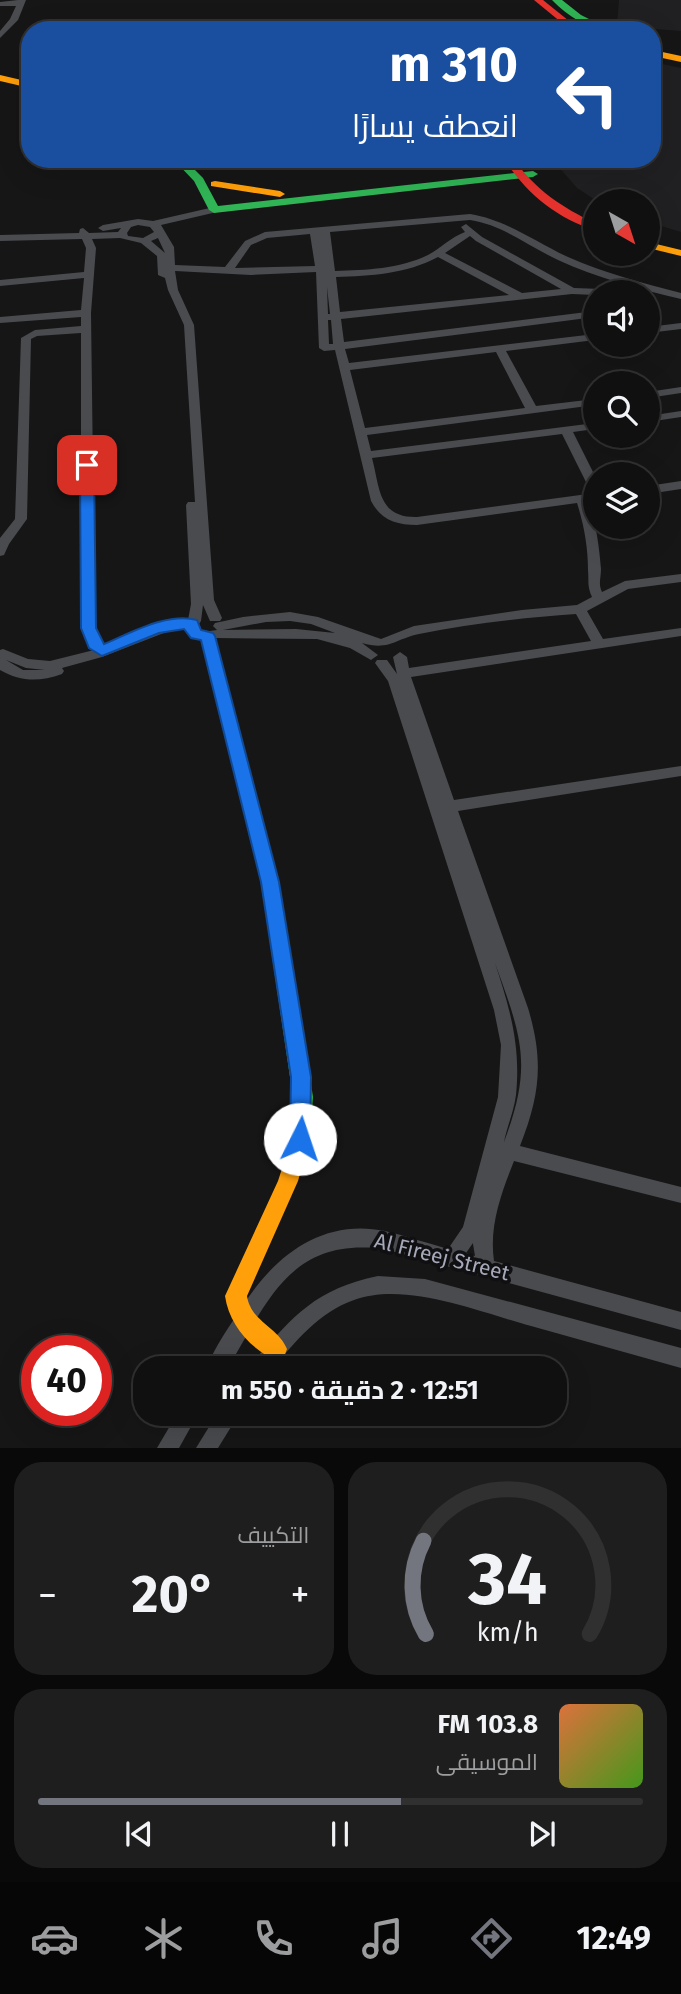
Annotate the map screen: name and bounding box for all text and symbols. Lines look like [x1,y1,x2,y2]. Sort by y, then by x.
text: 310 m [389,35,518,94]
icon: left [542,49,633,140]
text: انعطف يسارًا [352,107,518,145]
north arrow [583,189,660,266]
map controls [583,189,660,539]
button: sound [583,280,660,357]
button: search [583,371,660,448]
pin [57,435,117,495]
icon: arrive [68,446,106,484]
button: layers [583,462,660,539]
position arrow [263,1102,337,1176]
street label: Al Fireej Street [372,1228,513,1286]
speed limit sign: 40 [21,1335,112,1426]
text: 12:51 · 2 دقيقة · 550 m [221,1375,479,1406]
text: التكييف [237,1521,310,1549]
text: 34 [467,1537,547,1624]
text: 20° [132,1563,216,1626]
text: − [38,1572,57,1618]
text: + [291,1572,309,1618]
text: km/h [476,1618,538,1648]
text: 103.8 FM [438,1709,538,1740]
text: الموسيقى [436,1748,538,1776]
icon: previous [120,1815,158,1853]
icon: pause [321,1815,359,1853]
icon: next [523,1815,561,1853]
icon: car [30,1914,79,1963]
icon: climate [139,1914,188,1963]
icon: phone [249,1914,298,1963]
icon: music [358,1914,407,1963]
icon: directions [467,1914,516,1963]
text: 12:49 [577,1919,651,1957]

